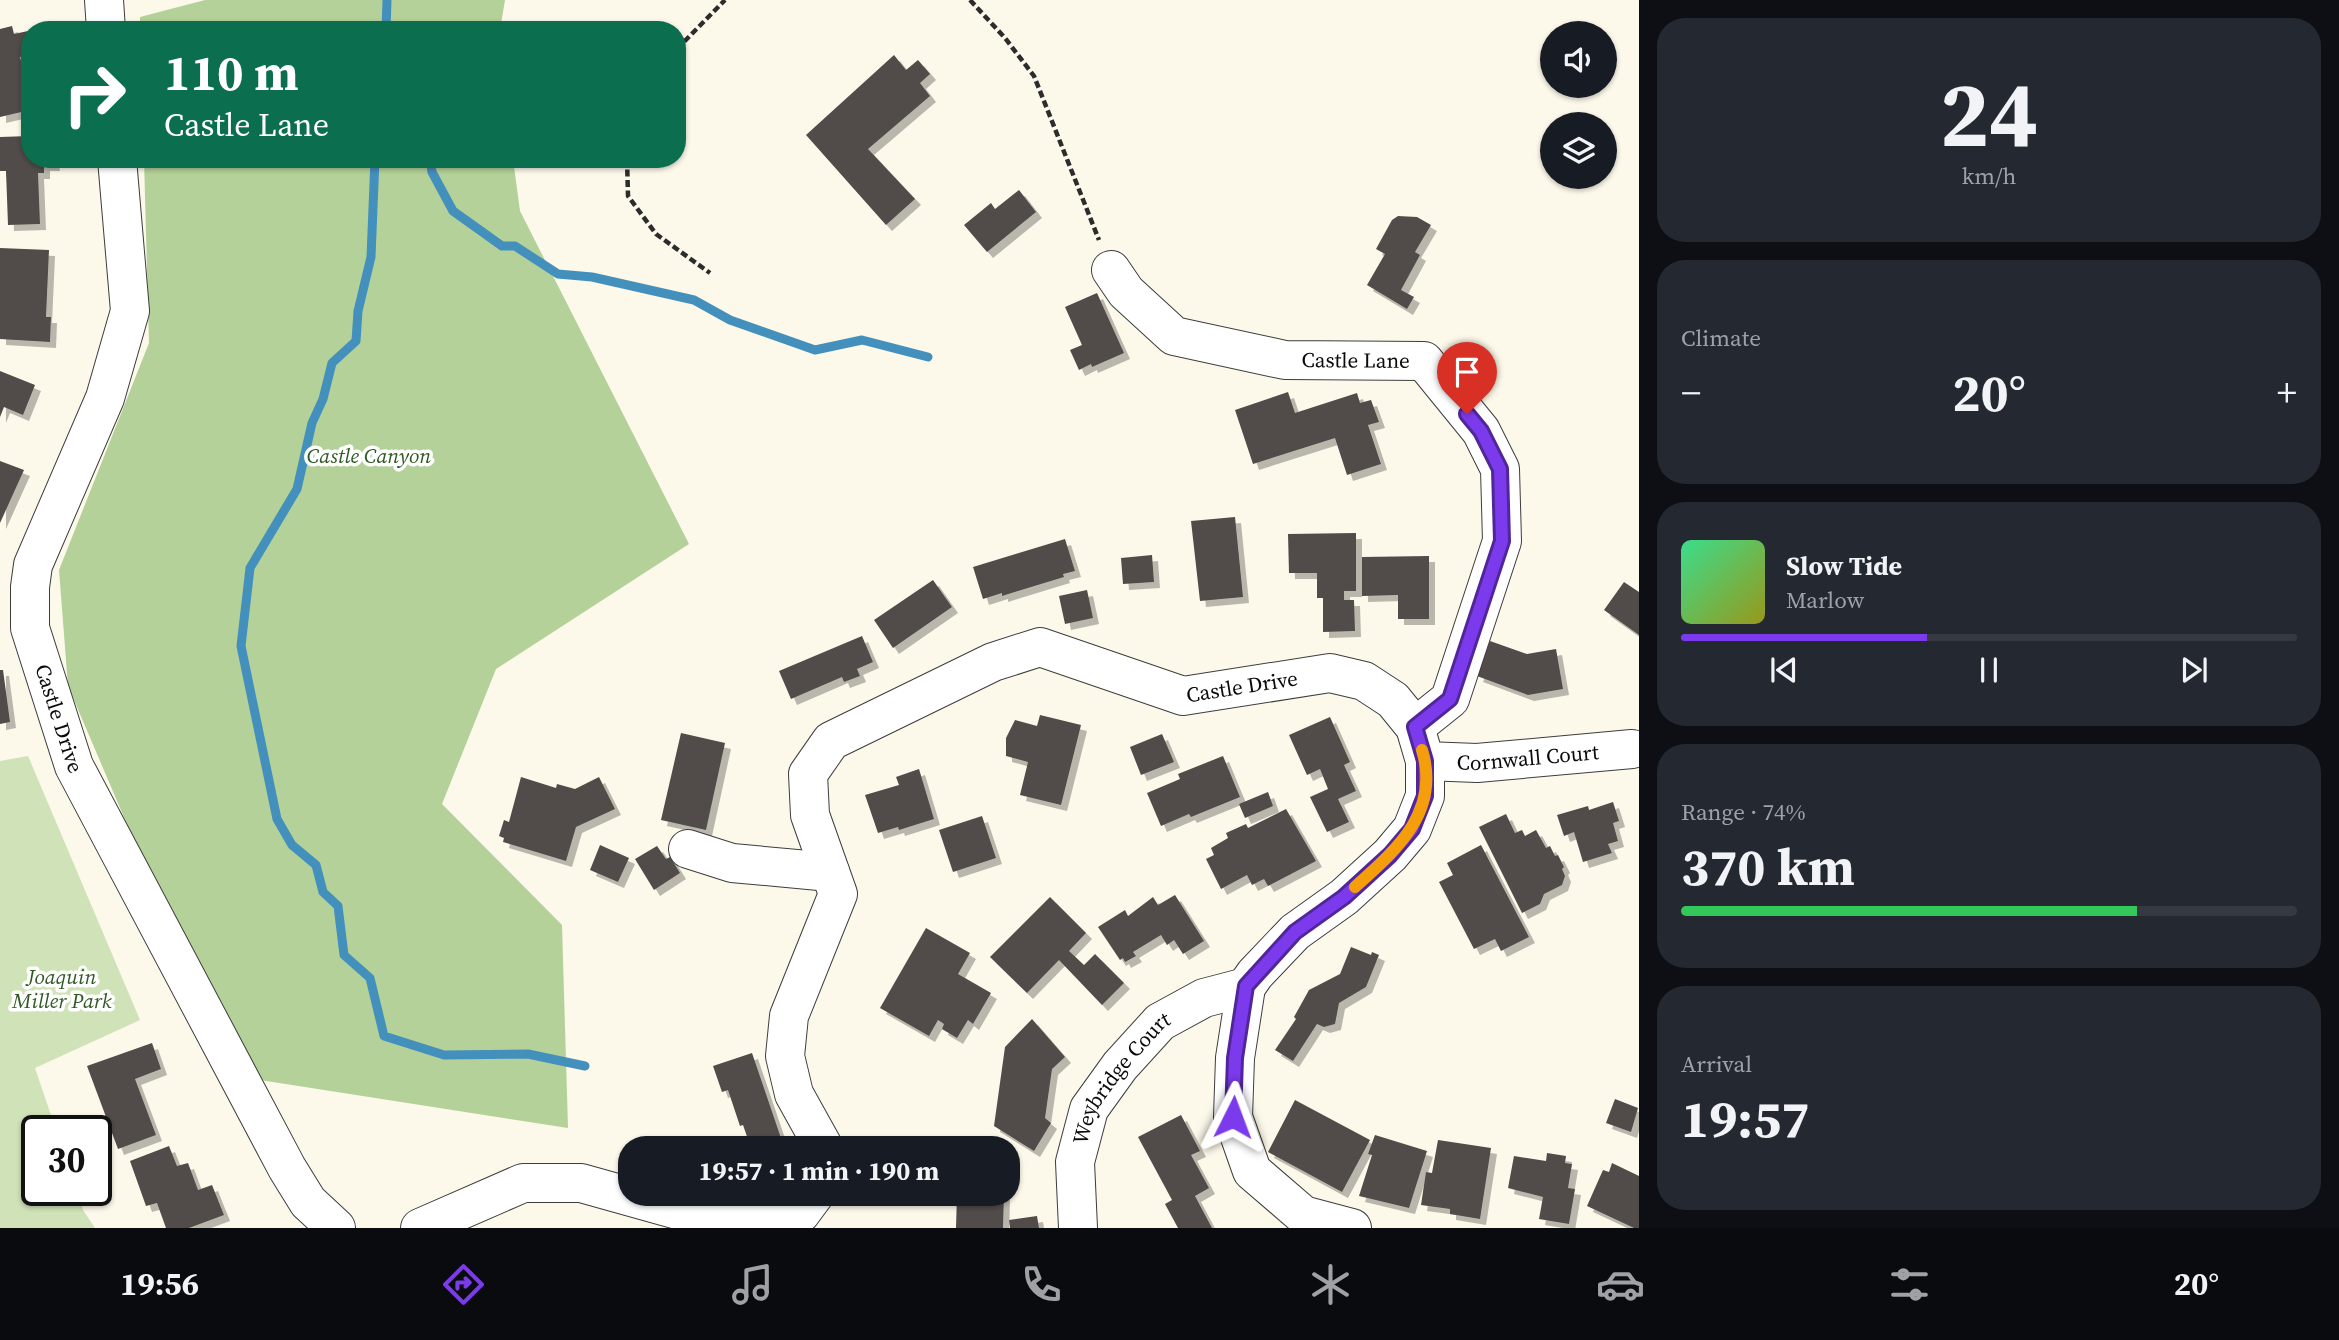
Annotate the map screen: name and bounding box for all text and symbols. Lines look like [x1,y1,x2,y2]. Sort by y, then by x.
map controls [1540,21,1617,189]
button: sound [1540,21,1617,98]
text: 110 m [164,39,299,106]
icon: right [49,49,140,140]
text: 24 [1940,52,2038,176]
text: Castle Lane [164,103,329,147]
button: layers [1540,112,1617,189]
text: km/h [1962,160,2016,192]
text: Climate [1681,322,1761,354]
pin [1437,342,1497,414]
street label: Castle Lane [1301,345,1410,375]
icon: arrive [1448,353,1486,391]
text: 20° [1952,357,2026,428]
text: − [1681,367,1701,419]
text: + [2277,367,2297,419]
park label: Castle Canyon [307,441,431,470]
text: Slow Tide [1786,548,1902,584]
text: Marlow [1786,584,1864,616]
icon: previous [1765,651,1803,689]
icon: pause [1970,651,2008,689]
icon: next [2175,651,2213,689]
street label: Castle Drive [28,660,90,778]
street label: Castle Drive [1184,663,1300,709]
street label: Cornwall Court [1456,737,1600,777]
text: Range · 74% [1681,796,1806,828]
text: 370 km [1681,831,1855,902]
park label: Joaquin Miller Park [11,962,112,1015]
street label: Weybridge Court [1065,1004,1175,1147]
text: Arrival [1681,1048,1752,1080]
position arrow [1196,1080,1270,1154]
text: 19:57 [1681,1083,1809,1154]
speed limit sign: 30 [21,1115,112,1206]
text: 19:57 · 1 min · 190 m [699,1153,939,1189]
icon: directions [439,1260,488,1309]
icon: music [728,1260,777,1309]
icon: phone [1017,1260,1066,1309]
icon: climate [1306,1260,1355,1309]
icon: car [1596,1260,1645,1309]
icon: filters [1885,1260,1934,1309]
text: 19:56 [120,1262,199,1306]
text: 20° [2174,1262,2219,1306]

